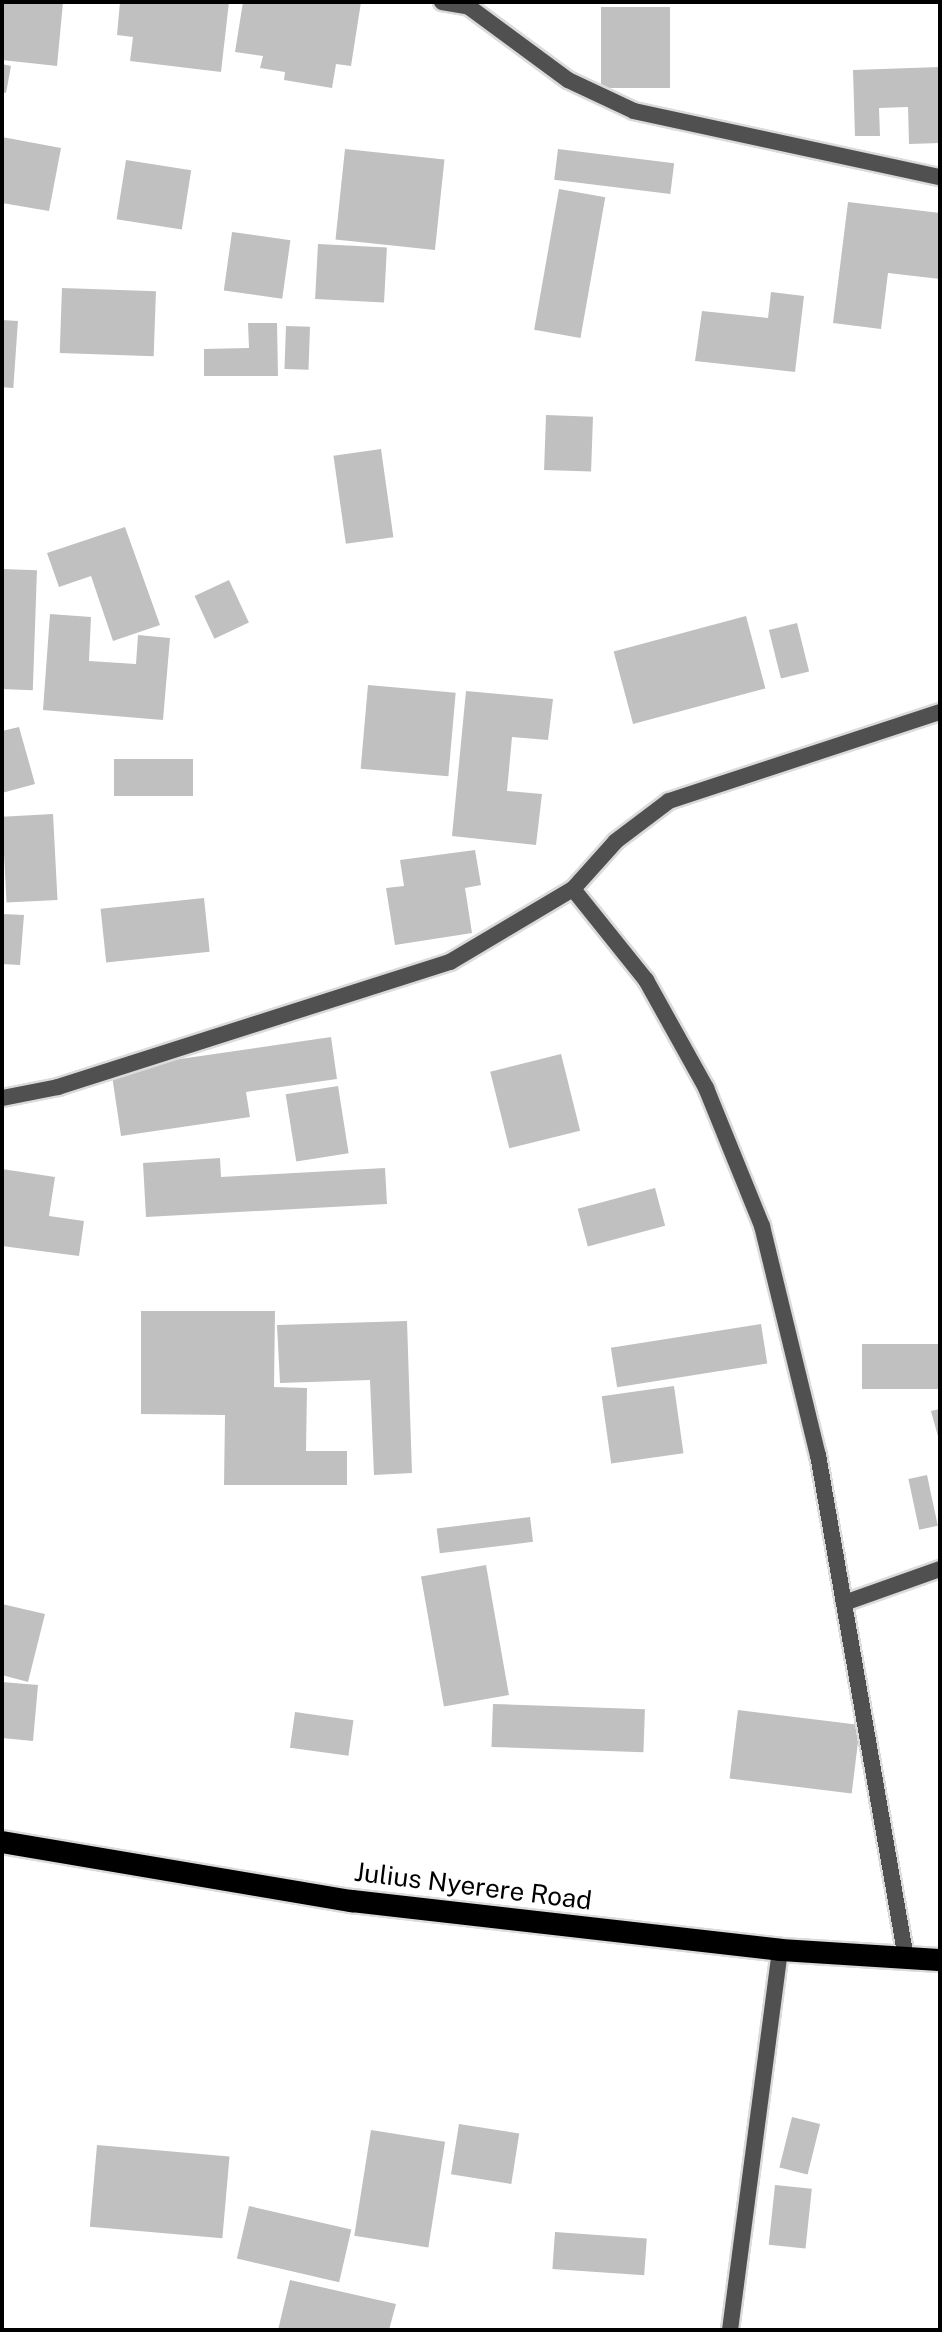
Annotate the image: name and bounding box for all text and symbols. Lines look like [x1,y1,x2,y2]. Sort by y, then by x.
street label: Julius Nyerere Road [352,1856,594,1916]

